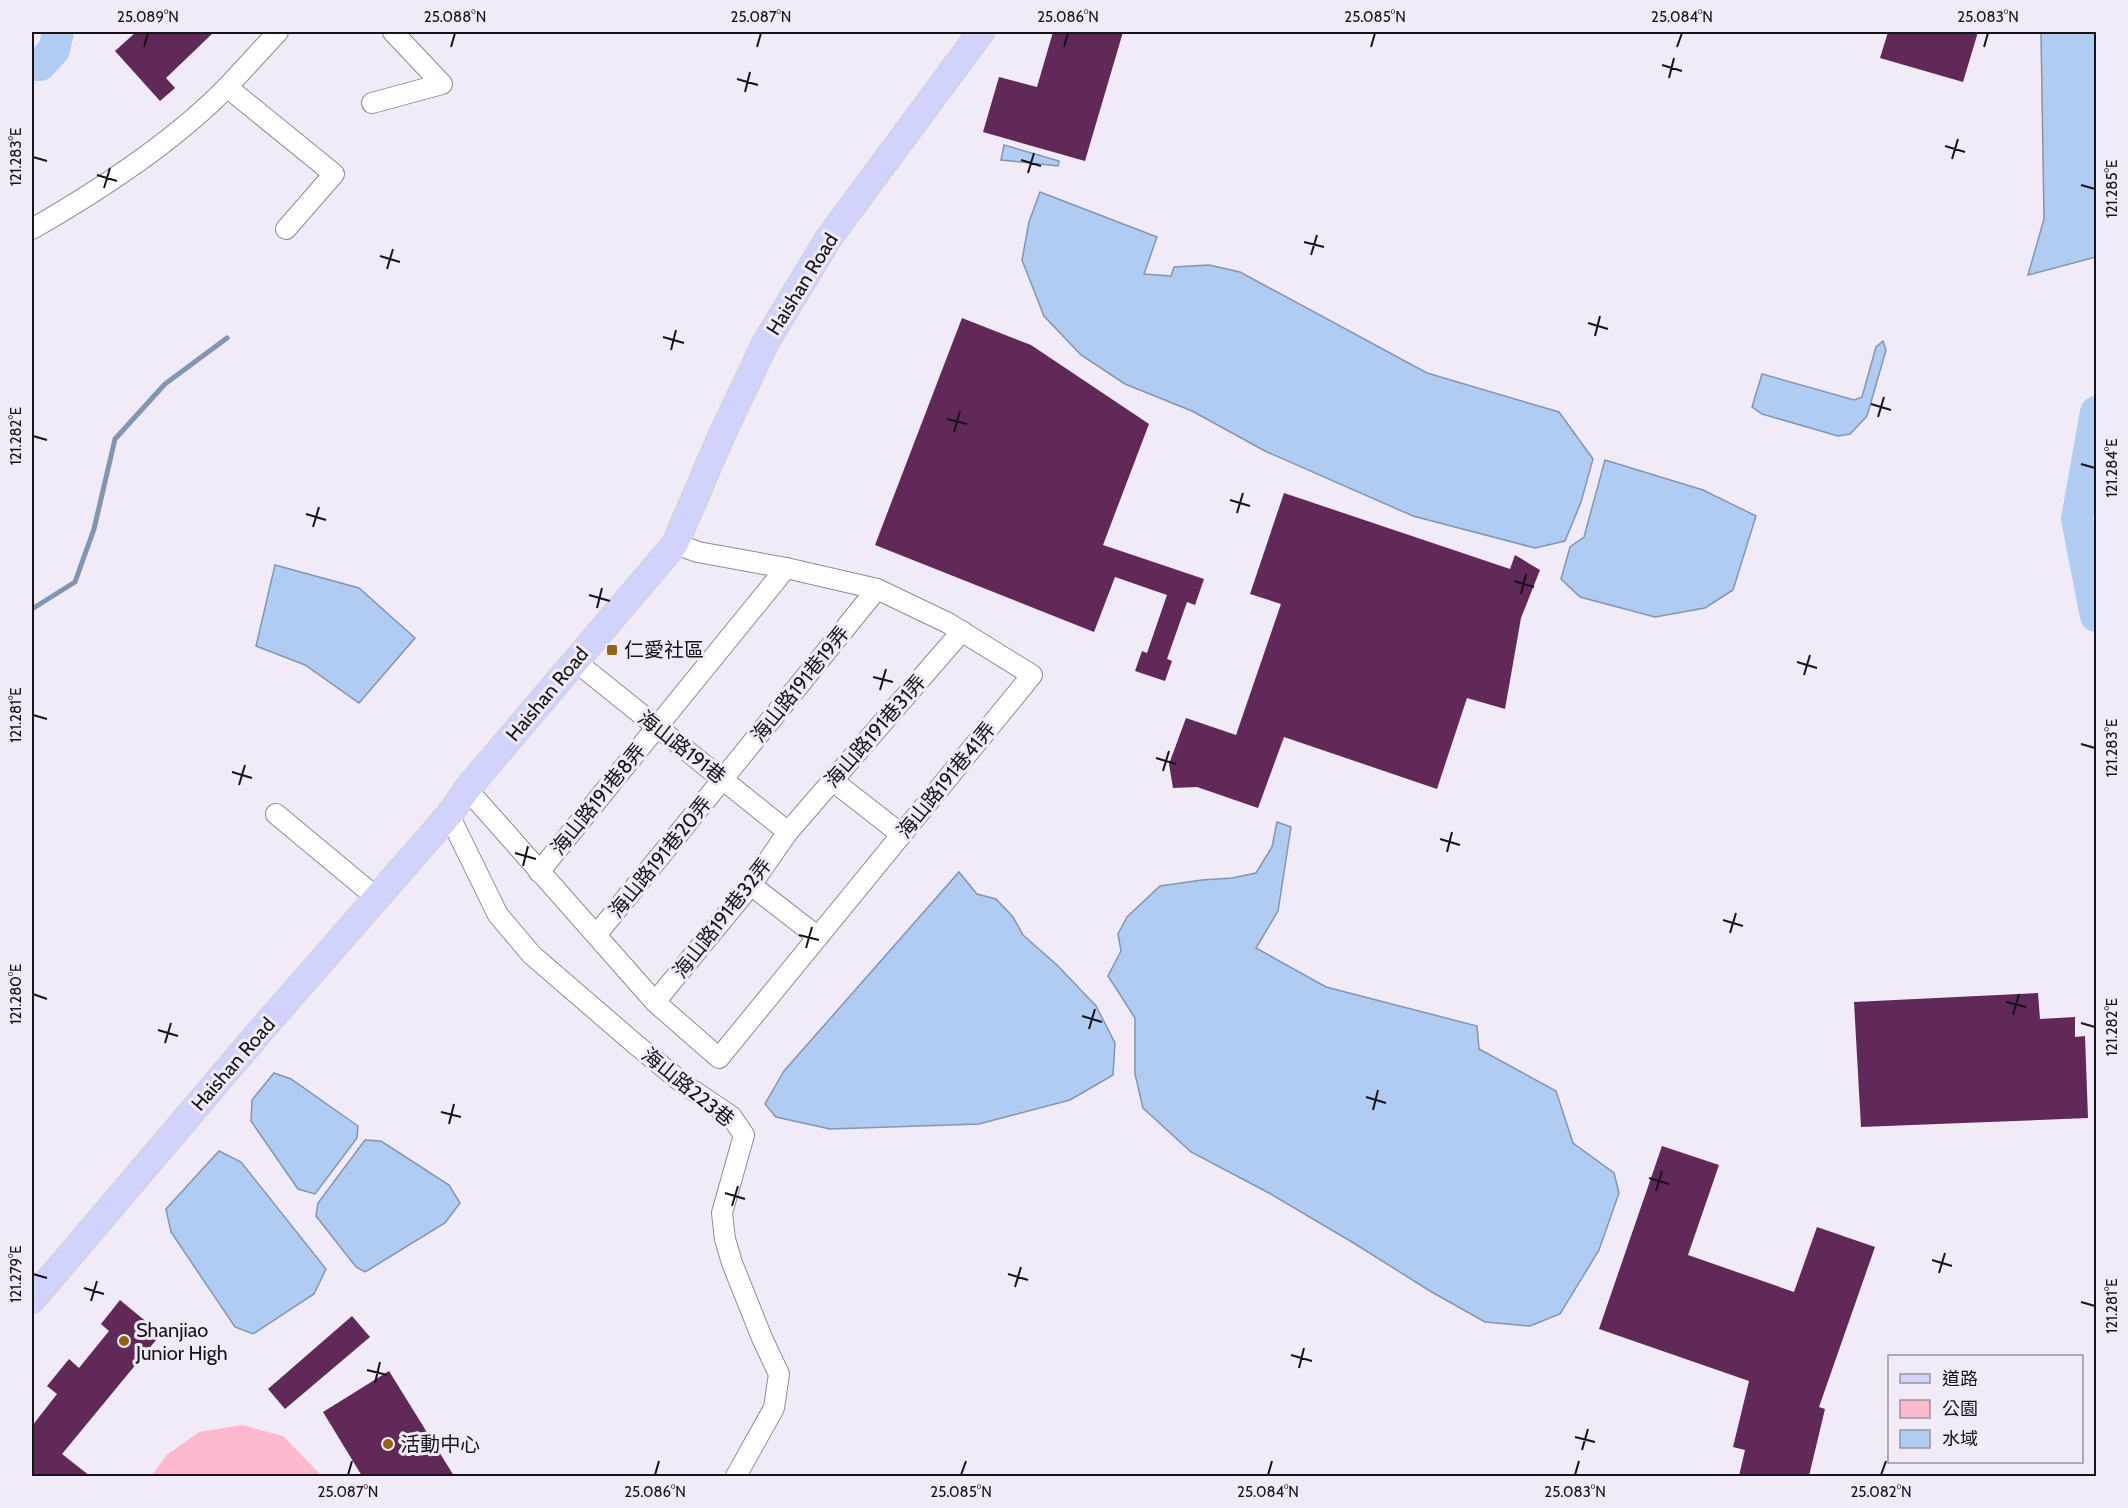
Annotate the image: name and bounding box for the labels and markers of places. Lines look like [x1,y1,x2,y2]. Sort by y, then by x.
place label: 仁愛社區 [624,638,704,662]
marker: 仁愛社區 [605,643,619,657]
place label: Shanjiao Junior High [135,1318,228,1365]
marker: Shanjiao Junior High [117,1334,131,1348]
place label: 活動中心 [400,1432,480,1456]
marker: 活動中心 [381,1437,395,1451]

